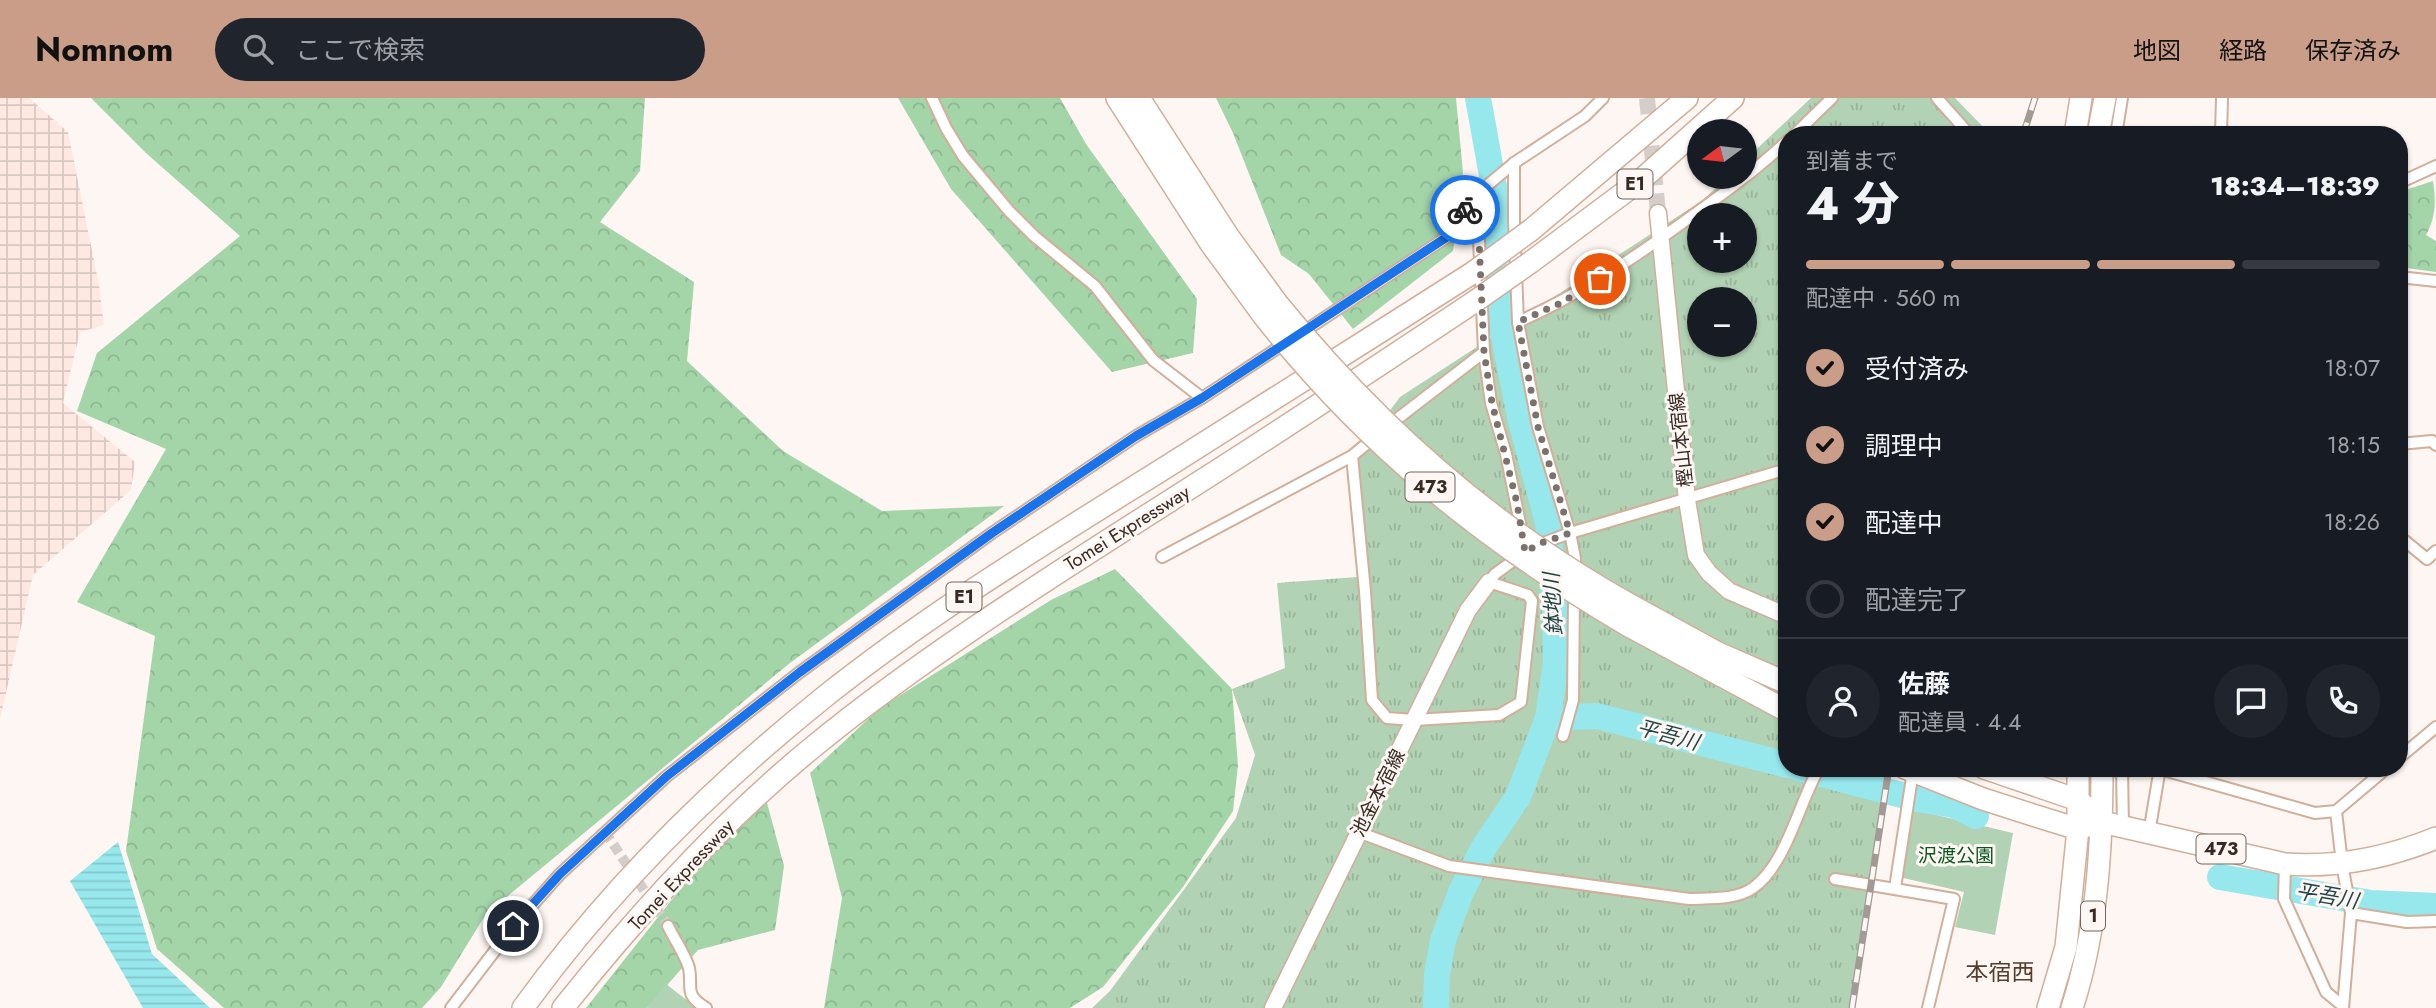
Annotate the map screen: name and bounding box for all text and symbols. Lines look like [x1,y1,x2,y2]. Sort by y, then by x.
search box [215,18,705,81]
text: Nomnom [35,26,173,73]
icon: search [239,30,277,68]
text: ここで検索 [295,31,425,69]
text: 地図 [2133,33,2181,68]
text: 経路 [2219,33,2267,68]
text: 保存済み [2305,33,2401,68]
north arrow [1687,119,1757,189]
map controls [1687,119,1757,357]
text: 到着まで [1806,144,1898,178]
text: 18:34–18:39 [2210,167,2380,205]
road number: E1 [1618,170,1652,198]
text: 4 分 [1806,171,1899,237]
courier [1430,175,1500,245]
icon: bike [1446,191,1484,229]
button: + [1687,203,1757,273]
pin [1570,249,1630,309]
icon: bag [1581,260,1619,298]
text: 配達中 · 560 m [1806,281,1961,315]
button: − [1687,287,1757,357]
icon: check [1806,349,1844,387]
text: 受付済み [1865,350,1969,388]
text: 18:07 [2324,351,2380,385]
street label: 樫山本宿線 [1663,391,1699,489]
icon: check [1806,426,1844,464]
text: 調理中 [1865,427,1943,465]
text: 18:15 [2327,428,2380,462]
road number: 473 [1406,472,1454,502]
street label: Tomei Expressway [1059,478,1195,577]
icon: check [1806,503,1844,541]
text: 配達中 [1865,504,1943,542]
text: 18:26 [2324,505,2380,539]
water label: 鉢地川 [1536,570,1570,636]
text: 配達完了 [1865,581,1969,619]
road number: E1 [946,583,982,612]
button: person [1806,664,1880,738]
button: chat [2214,664,2288,738]
button: phone [2306,664,2380,738]
text: 佐藤 [1898,665,1950,703]
text: 配達員 · 4.4 [1898,705,2021,739]
water label: 平吾川 [1634,712,1704,758]
street label: 池金本宿線 [1344,745,1412,841]
street label: Tomei Expressway [622,813,740,937]
road number: 473 [2196,834,2246,864]
park label: 沢渡公園 [1918,842,1994,869]
water label: 平吾川 [2293,876,2363,917]
pin [483,896,543,956]
road number: 1 [2081,902,2105,930]
icon: home [494,907,532,945]
district label: 本宿西 [1966,955,2035,989]

